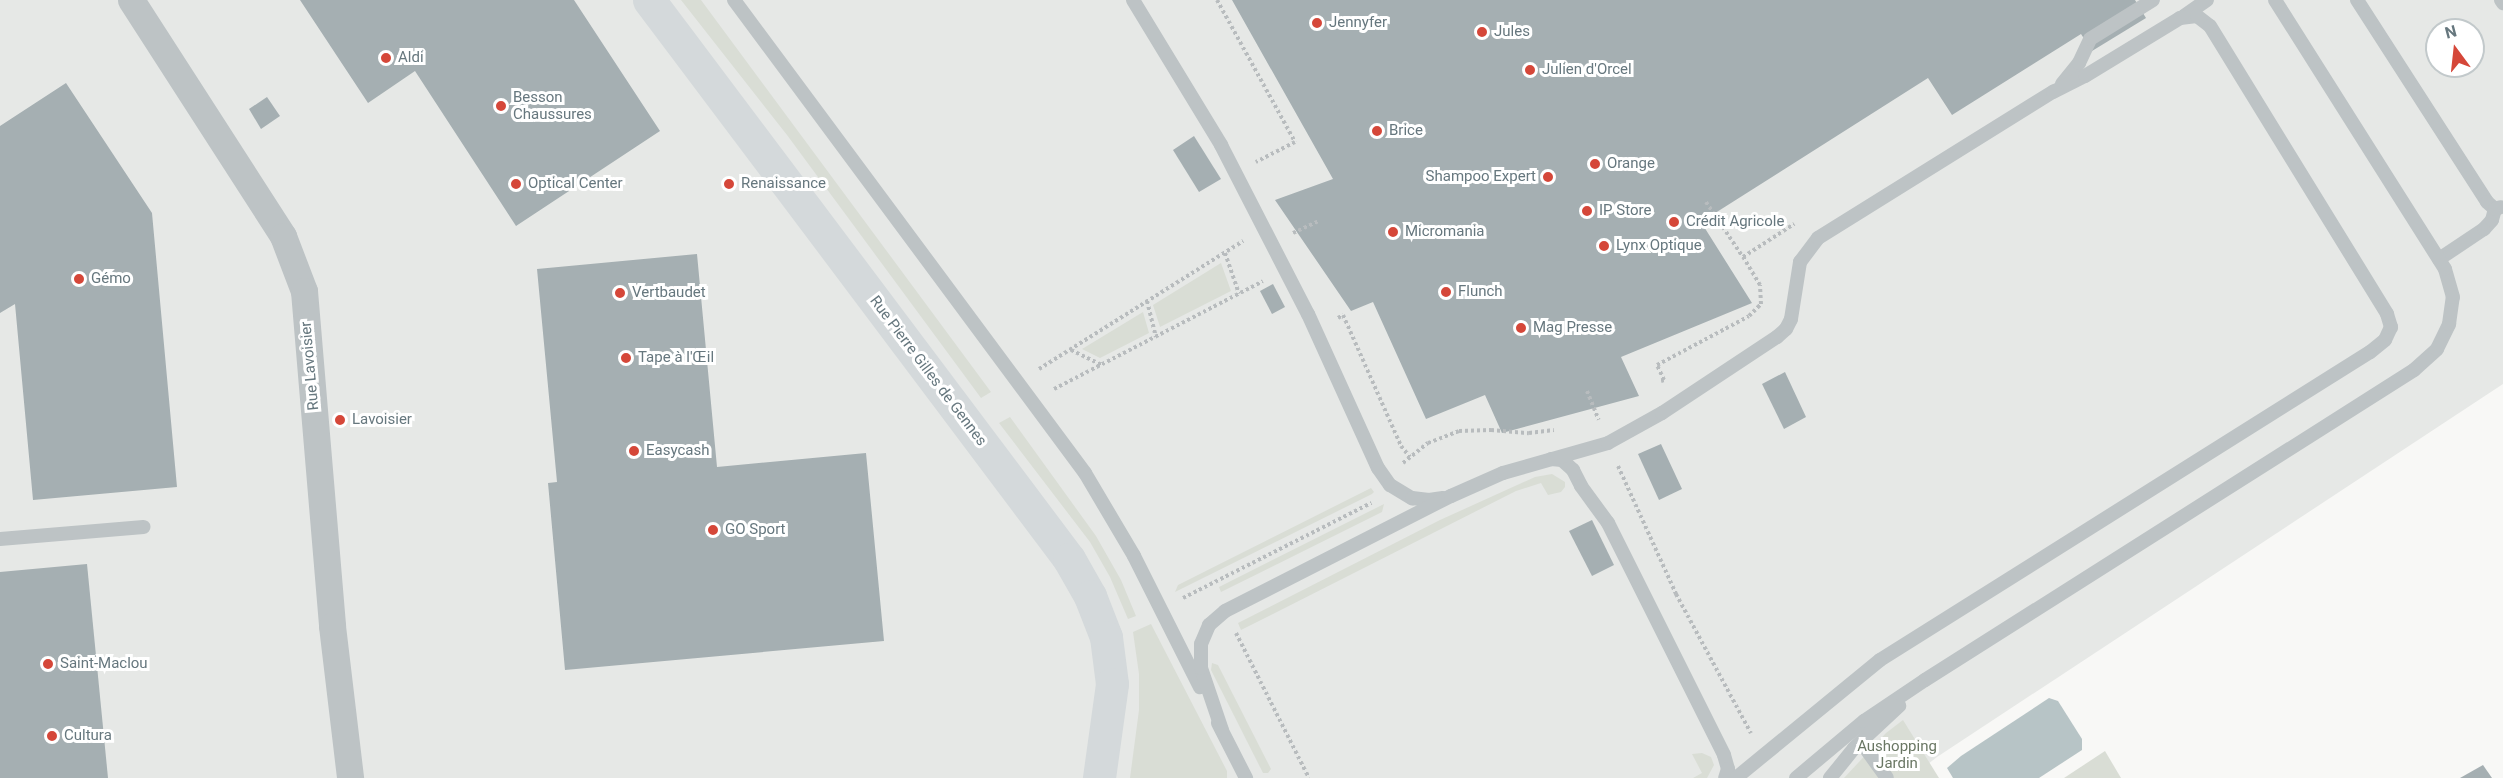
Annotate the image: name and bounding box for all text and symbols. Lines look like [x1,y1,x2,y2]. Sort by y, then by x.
place label: Jennyfer [1329,14,1387,32]
marker: Jennyfer [1310,16,1324,30]
north arrow [2425,18,2485,78]
text: N [2443,21,2459,43]
place label: Jules [1494,23,1530,41]
marker: Jules [1475,25,1489,39]
place label: Aldi [398,49,424,67]
marker: Aldi [379,51,393,65]
place label: Julien d'Orcel [1542,61,1632,79]
marker: Julien d'Orcel [1523,63,1537,77]
place label: Besson Chaussures [513,88,592,123]
marker: Besson Chaussures [494,99,508,113]
place label: Brice [1389,122,1423,140]
marker: Brice [1370,124,1384,138]
place label: Orange [1607,155,1655,173]
marker: Orange [1588,157,1602,171]
place label: Shampoo Expert [1426,168,1536,186]
marker: Shampoo Expert [1541,170,1555,184]
place label: Optical Center [528,175,623,193]
place label: Renaissance [741,175,826,193]
marker: Optical Center [509,177,523,191]
marker: Renaissance [722,177,736,191]
place label: IP Store [1599,202,1651,220]
marker: IP Store [1580,204,1594,218]
place label: Crédit Agricole [1686,213,1784,231]
marker: Crédit Agricole [1667,215,1681,229]
place label: Micromania [1405,223,1484,241]
marker: Micromania [1386,225,1400,239]
place label: Lynx Optique [1616,237,1702,255]
marker: Lynx Optique [1597,239,1611,253]
place label: Gémo [91,270,131,288]
marker: Gémo [72,272,86,286]
place label: Flunch [1458,283,1503,301]
place label: Vertbaudet [632,284,706,302]
marker: Flunch [1439,285,1453,299]
marker: Vertbaudet [613,286,627,300]
street label: Rue Pierre Gilles de Gennes [866,292,990,450]
place label: Mag Presse [1533,319,1612,337]
street label: Rue Lavoisier [297,321,323,411]
marker: Mag Presse [1514,321,1528,335]
place label: Tape à l'Œil [638,349,714,367]
marker: Tape à l'Œil [619,351,633,365]
place label: Lavoisier [352,411,412,429]
marker: Lavoisier [333,413,347,427]
place label: Easycash [646,442,709,460]
marker: Easycash [627,444,641,458]
place label: GO Sport [725,521,785,539]
marker: GO Sport [706,523,720,537]
place label: Saint-Maclou [60,655,148,673]
marker: Saint-Maclou [41,657,55,671]
place label: Cultura [64,727,112,745]
marker: Cultura [45,729,59,743]
park label: Aushopping Jardin [1857,737,1937,772]

